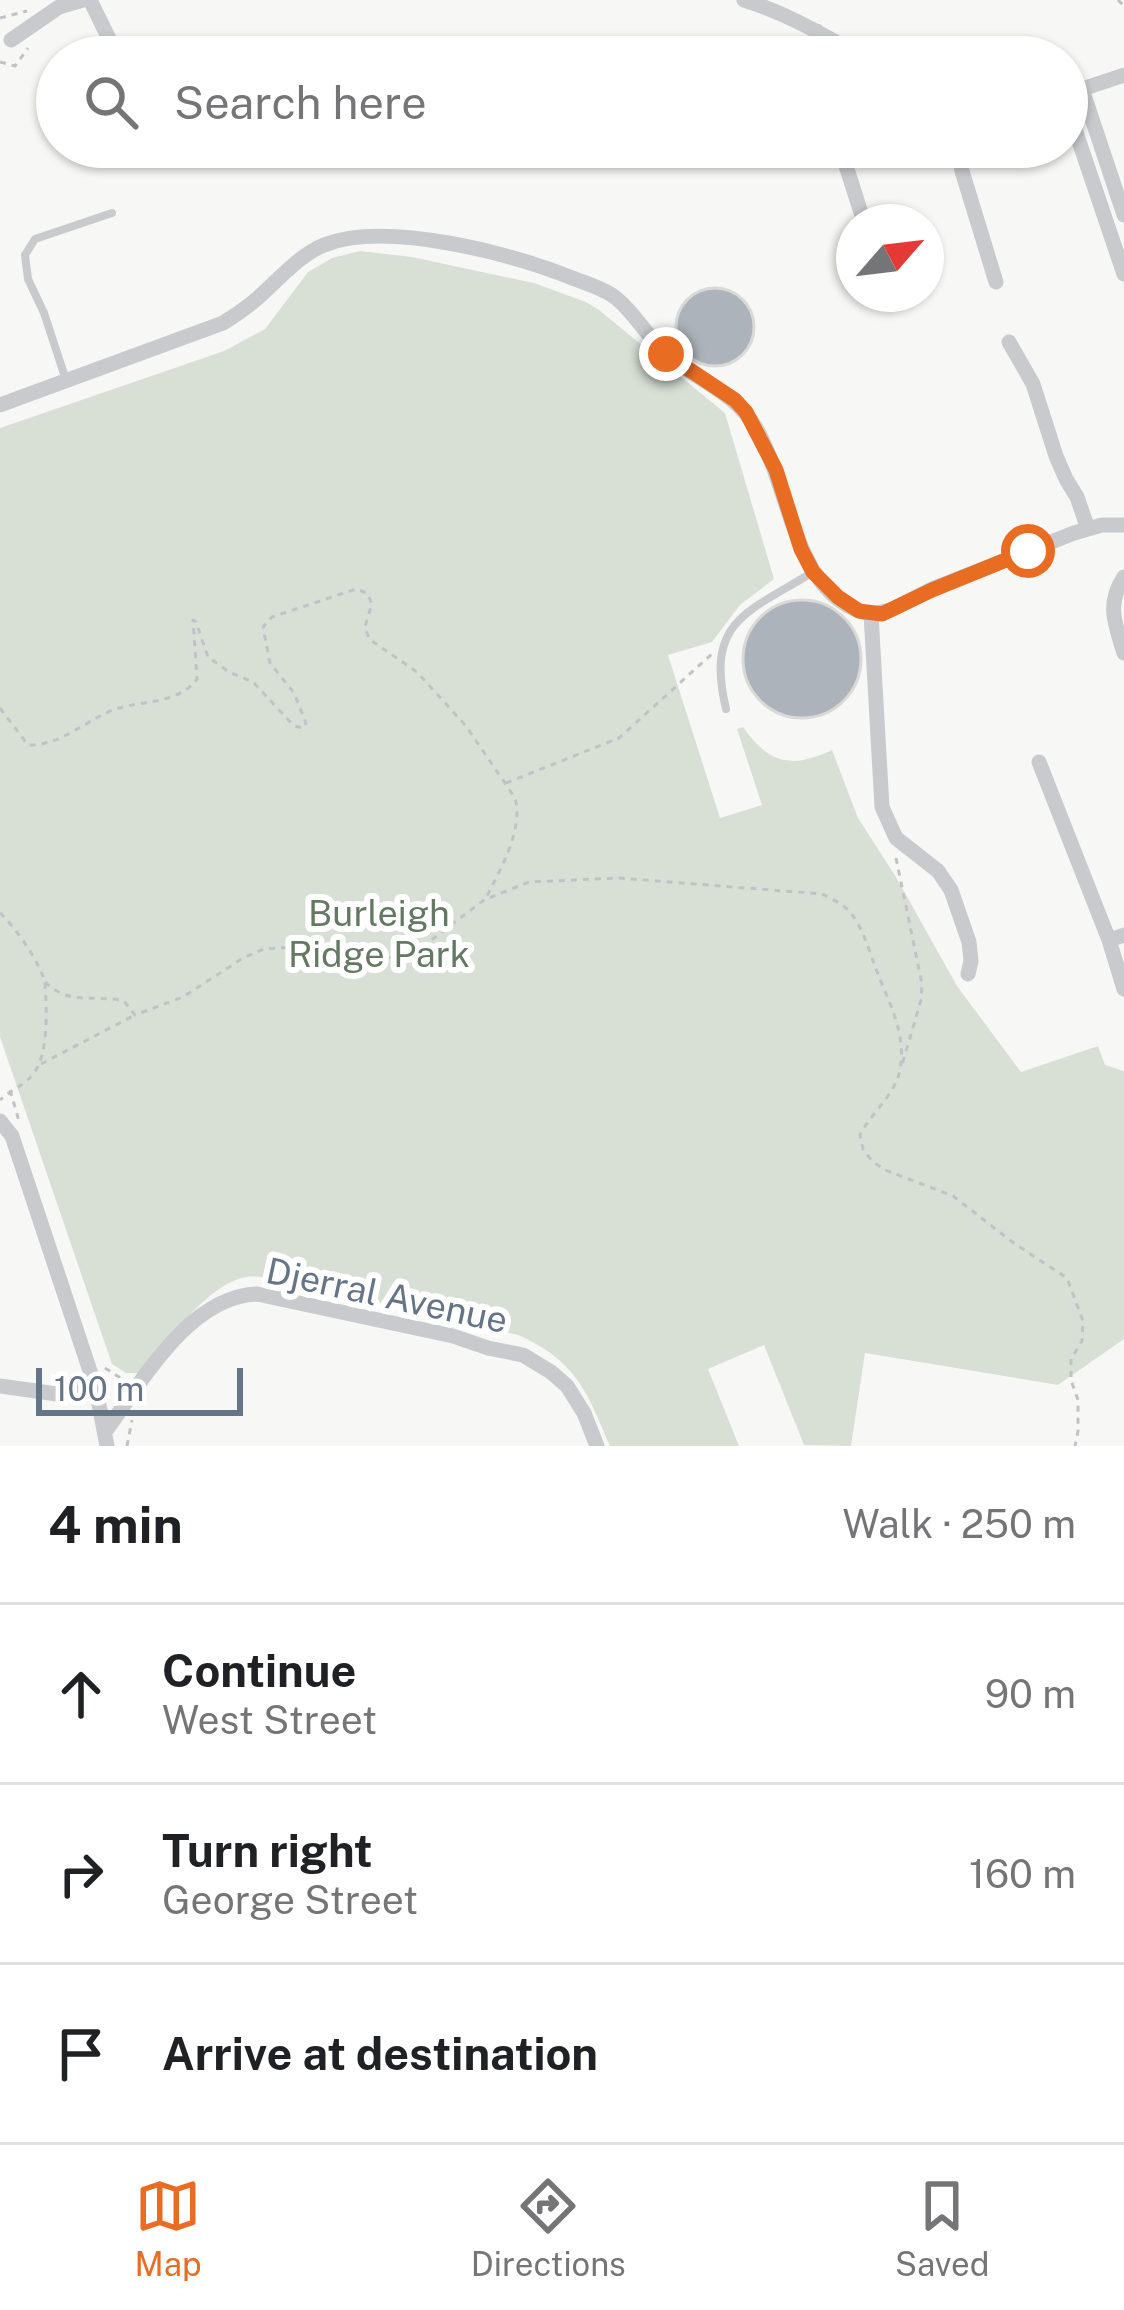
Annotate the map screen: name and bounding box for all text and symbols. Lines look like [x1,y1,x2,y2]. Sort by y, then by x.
search box [36,36,1088,168]
icon: search [78,69,144,135]
text: Search here [174,76,427,129]
north arrow [836,204,944,312]
route end [639,327,693,381]
route start [1001,524,1055,578]
park label: Burleigh Ridge Park [288,892,470,975]
street label: Djerral Avenue [263,1249,511,1341]
scale bar [36,1362,243,1415]
text: 100 m [54,1370,144,1408]
text: 4 min [48,1495,183,1554]
text: Walk · 250 m [842,1501,1076,1547]
text: Continue [162,1644,356,1697]
icon: ahead [48,1661,114,1727]
text: 90 m [985,1671,1076,1717]
text: West Street [162,1697,377,1743]
text: Turn right [162,1824,373,1877]
icon: right [48,1841,114,1907]
text: 160 m [969,1851,1076,1897]
text: George Street [162,1877,418,1923]
icon: arrive [48,2021,114,2087]
text: Arrive at destination [162,2027,598,2080]
tab: Map [135,2173,202,2283]
tab: Directions [471,2173,626,2283]
tab: Saved [895,2173,989,2283]

